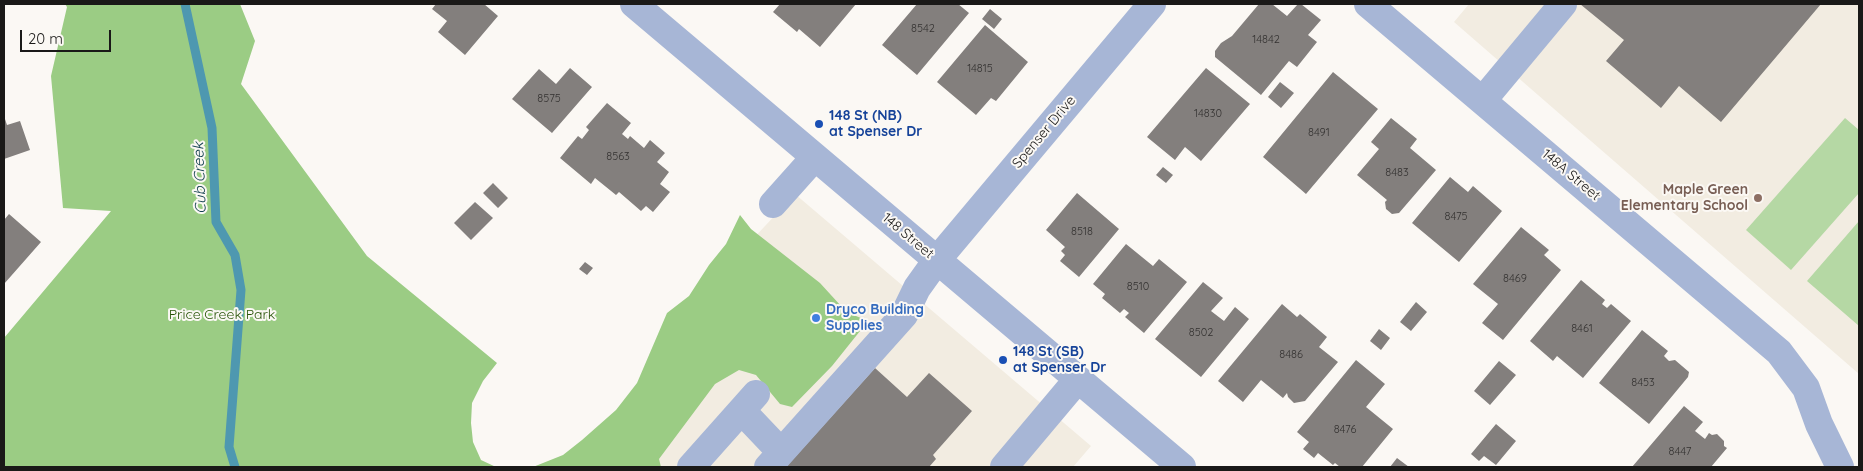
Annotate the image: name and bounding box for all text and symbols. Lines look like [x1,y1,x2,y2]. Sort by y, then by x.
scale bar [22,20,114,52]
house number: 8542 [911,22,935,36]
text: 20 m [28,29,63,48]
house number: 14842 [1252,33,1280,47]
house number: 14815 [967,62,993,76]
house number: 8575 [537,92,561,106]
street label: Spenser Drive [1009,92,1079,172]
house number: 14830 [1194,107,1222,121]
place label: 148 St (NB) at Spenser Dr [829,108,922,140]
marker: 148 St (NB) at Spenser Dr [813,118,825,130]
house number: 8491 [1308,126,1330,140]
water label: Cub Creek [190,142,210,214]
street label: 148A Street [1538,146,1604,204]
house number: 8563 [606,150,630,164]
house number: 8483 [1385,166,1409,180]
place label: Maple Green Elementary School [1621,182,1748,214]
marker: Maple Green Elementary School [1752,192,1764,204]
street label: 148 Street [879,210,937,262]
house number: 8475 [1444,210,1468,224]
house number: 8518 [1071,225,1093,239]
house number: 8469 [1503,272,1527,286]
house number: 8510 [1127,280,1149,294]
place label: Dryco Building Supplies [826,302,924,334]
park label: Price Creek Park [169,307,275,323]
marker: Dryco Building Supplies [810,312,822,324]
house number: 8461 [1571,322,1593,336]
house number: 8502 [1189,326,1213,340]
place label: 148 St (SB) at Spenser Dr [1013,344,1106,377]
house number: 8486 [1279,348,1303,362]
marker: 148 St (SB) at Spenser Dr [997,354,1009,366]
house number: 8453 [1631,376,1655,390]
house number: 8476 [1334,423,1356,437]
house number: 8447 [1669,445,1691,459]

